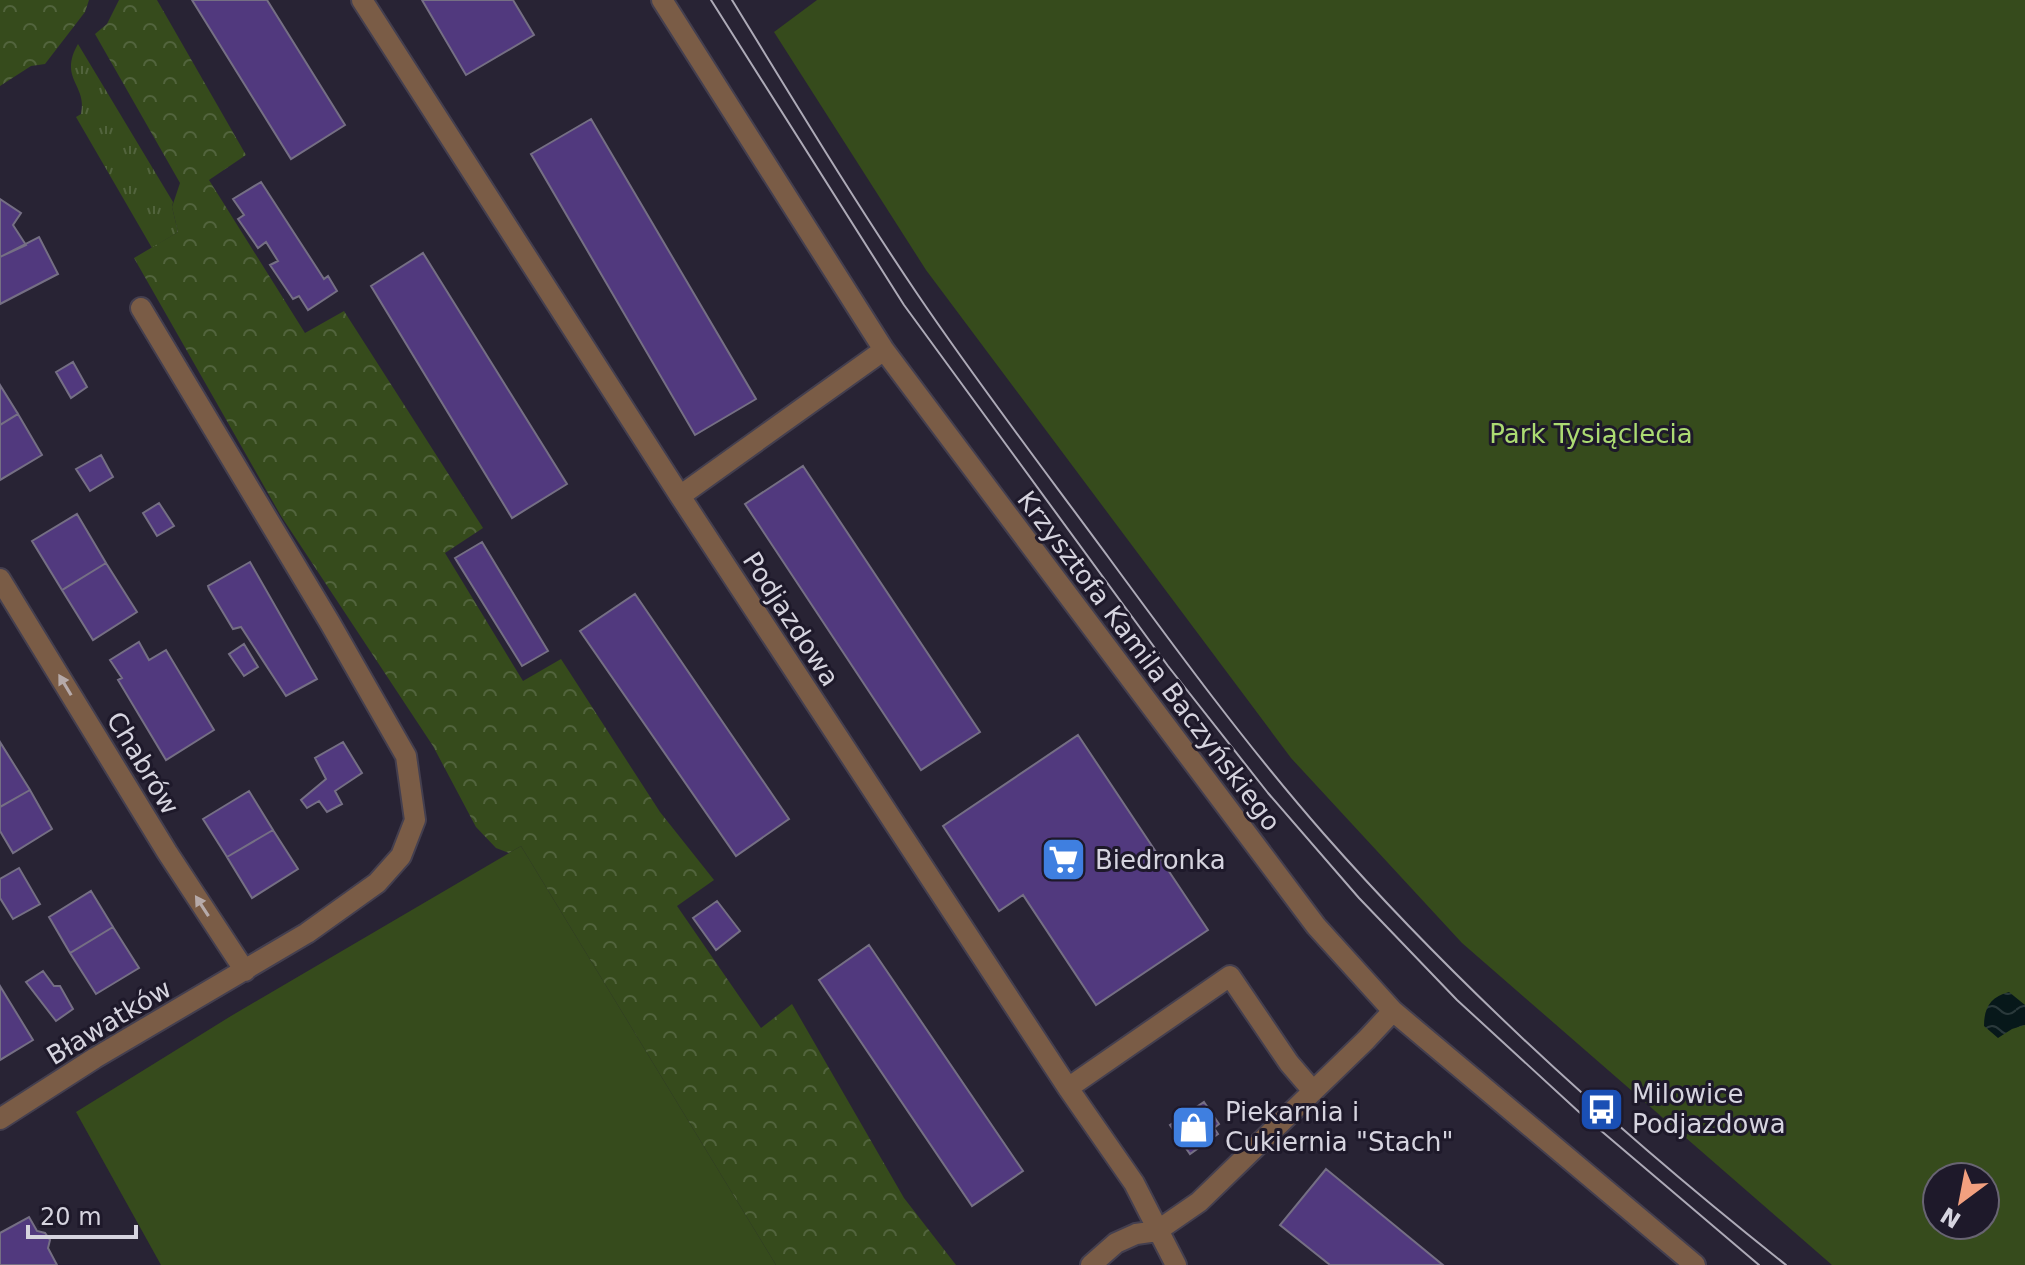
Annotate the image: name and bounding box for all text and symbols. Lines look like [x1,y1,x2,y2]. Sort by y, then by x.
park label: Park Tysiąclecia [1489,419,1693,449]
street label: Krzysztofa Kamila Baczyńskiego [1011,485,1287,837]
street label: Podjazdowa [737,546,845,692]
one-way arrow [58,674,72,696]
street label: Chabrów [101,706,185,820]
supermarket icon: Biedronka [1040,836,1088,884]
place label: Biedronka [1095,845,1226,875]
one-way arrow [195,895,210,916]
street label: Bławatków [41,973,177,1071]
place label: Milowice Podjazdowa [1632,1079,1786,1139]
bus stop icon: Milowice Podjazdowa [1577,1085,1625,1133]
place label: Piekarnia i Cukiernia "Stach" [1225,1097,1453,1157]
shop icon: Piekarnia i Cukiernia "Stach" [1170,1103,1218,1151]
north arrow [1921,1161,2001,1241]
scale bar [28,1189,136,1239]
text: N [1936,1202,1965,1233]
text: 20 m [40,1203,102,1231]

